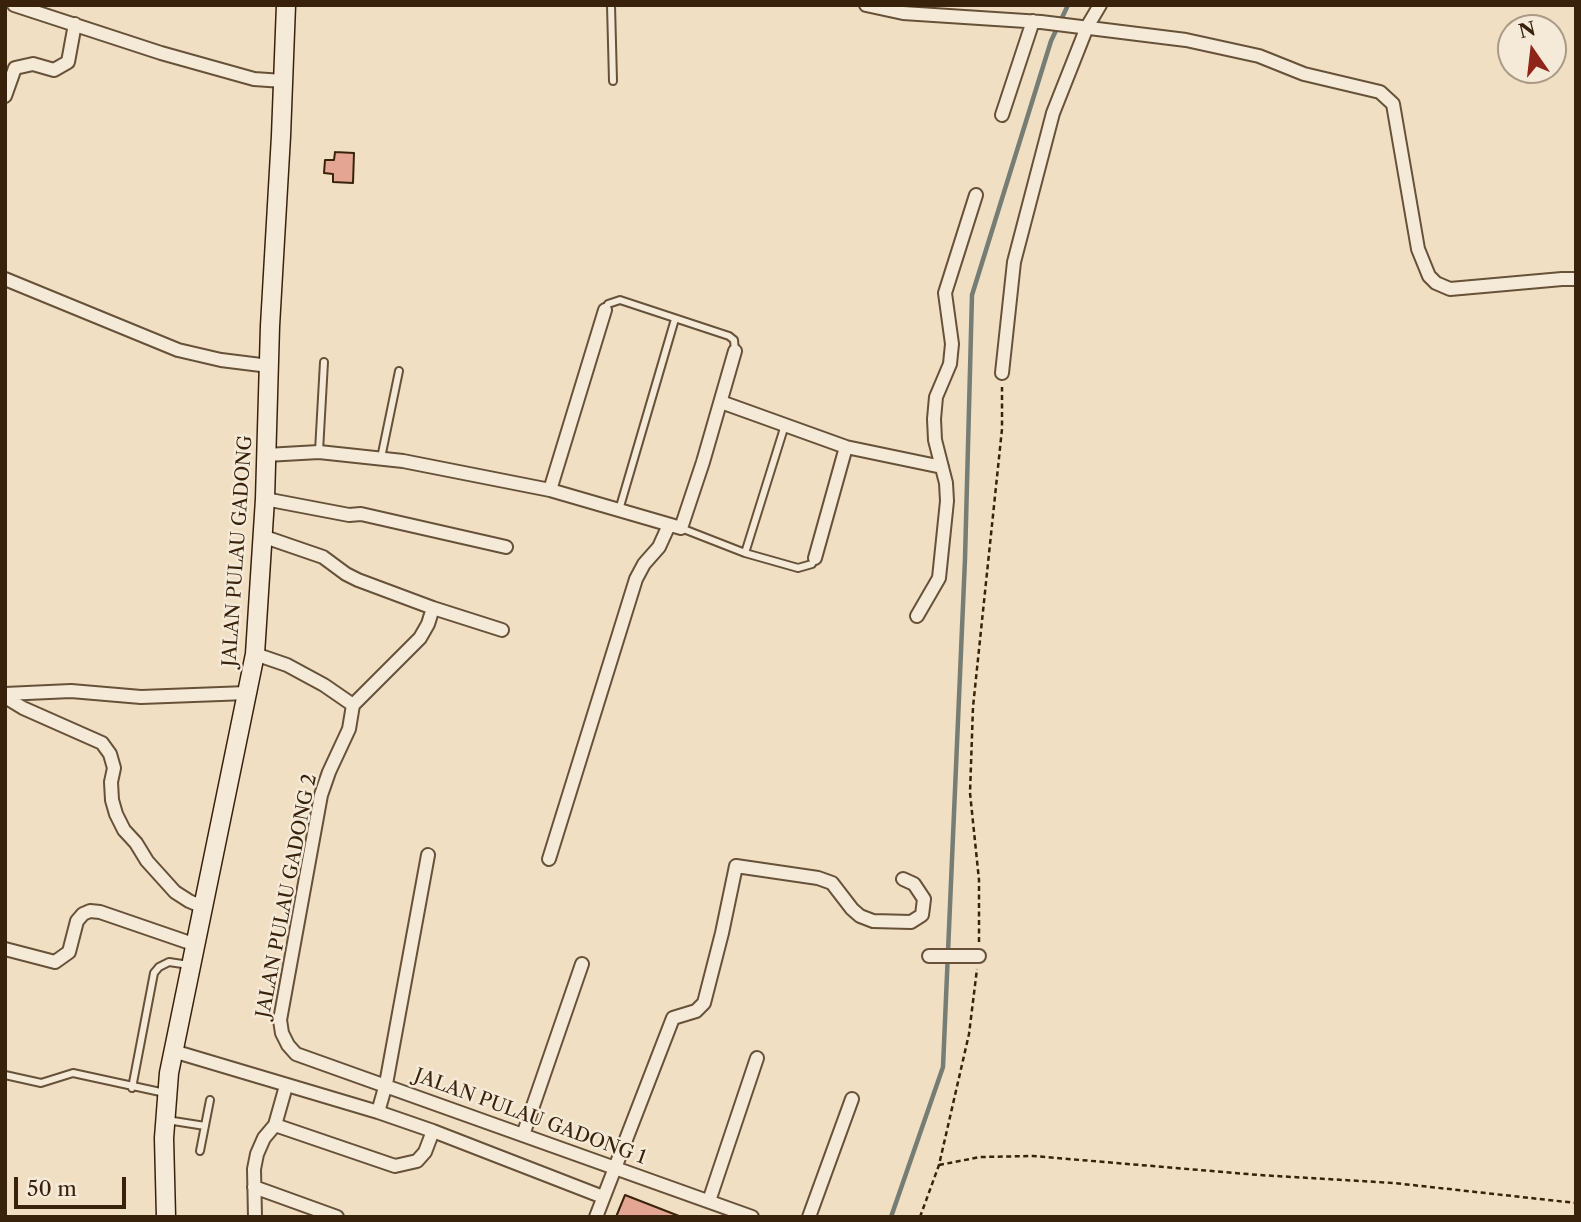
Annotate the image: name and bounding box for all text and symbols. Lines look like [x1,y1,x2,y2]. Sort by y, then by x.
north arrow [1497,14,1567,84]
text: N [1516,17,1538,43]
street label: JALAN PULAU GADONG [219,435,257,667]
street label: JALAN PULAU GADONG 2 [252,772,322,1020]
street label: JALAN PULAU GADONG 1 [411,1064,649,1170]
scale bar [18,1162,130,1206]
text: 50 m [27,1176,77,1201]

